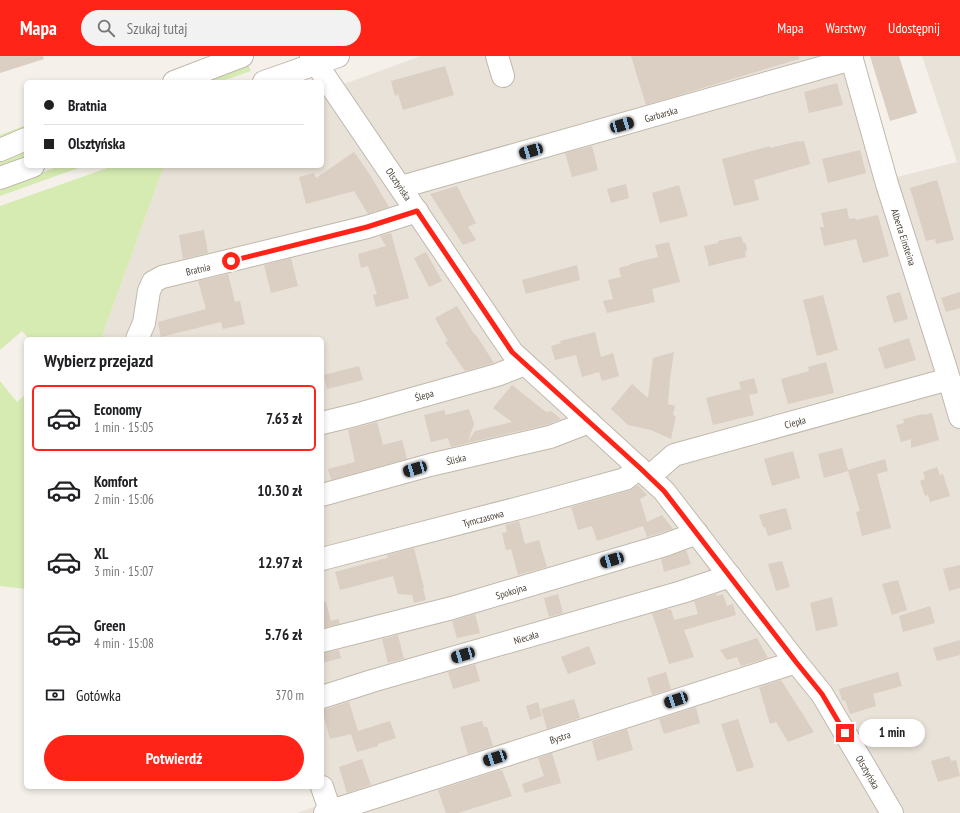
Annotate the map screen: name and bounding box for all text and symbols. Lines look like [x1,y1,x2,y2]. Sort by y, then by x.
search box [81,10,361,46]
text: Mapa [20,16,57,40]
icon: search [95,17,117,39]
text: Szukaj tutaj [127,19,187,38]
text: Mapa [777,19,804,37]
text: Warstwy [826,19,866,37]
text: Udostępnij [888,19,940,37]
text: Bratnia [68,96,107,115]
street label: Garbarska [643,104,679,125]
car [609,116,635,134]
text: Olsztyńska [68,134,125,153]
car [518,142,544,160]
street label: Olsztyńska [383,165,414,203]
street label: Alberta Einsteina [888,207,919,267]
route start [222,252,240,270]
street label: Bratnia [185,260,212,279]
text: Wybierz przejazd [44,349,153,372]
street label: Ślepa [413,387,435,404]
icon: car [46,400,82,436]
text: Economy [94,400,142,419]
text: 7.63 zł [266,409,302,428]
street label: Ciepła [783,413,807,432]
text: 1 min · 15:05 [94,419,154,436]
street label: Śliska [445,451,467,468]
car [402,460,428,478]
icon: car [46,472,82,508]
text: Komfort [94,472,138,491]
text: 10.30 zł [257,481,302,500]
text: 2 min · 15:06 [94,491,154,508]
street label: Tymczasowa [461,507,505,530]
icon: car [46,544,82,580]
text: XL [94,544,108,563]
car [599,551,625,569]
text: 12.97 zł [258,553,302,572]
text: 3 min · 15:07 [94,563,154,580]
street label: Spokojna [494,581,528,602]
icon: car [46,616,82,652]
text: Green [94,616,126,635]
text: 5.76 zł [265,625,302,644]
street label: Niecała [512,628,540,647]
text: 4 min · 15:08 [94,635,154,652]
car [450,646,476,664]
icon: cash [44,684,66,706]
text: Gotówka [76,686,121,705]
text: 370 m [275,687,304,704]
car [663,691,689,709]
callout: 1 min [859,719,925,747]
route end [836,724,854,742]
text: 1 min [879,724,905,741]
street label: Bystra [548,728,572,747]
button: Potwierdź [44,735,304,781]
car [482,749,508,767]
street label: Olsztyńska [853,753,882,791]

